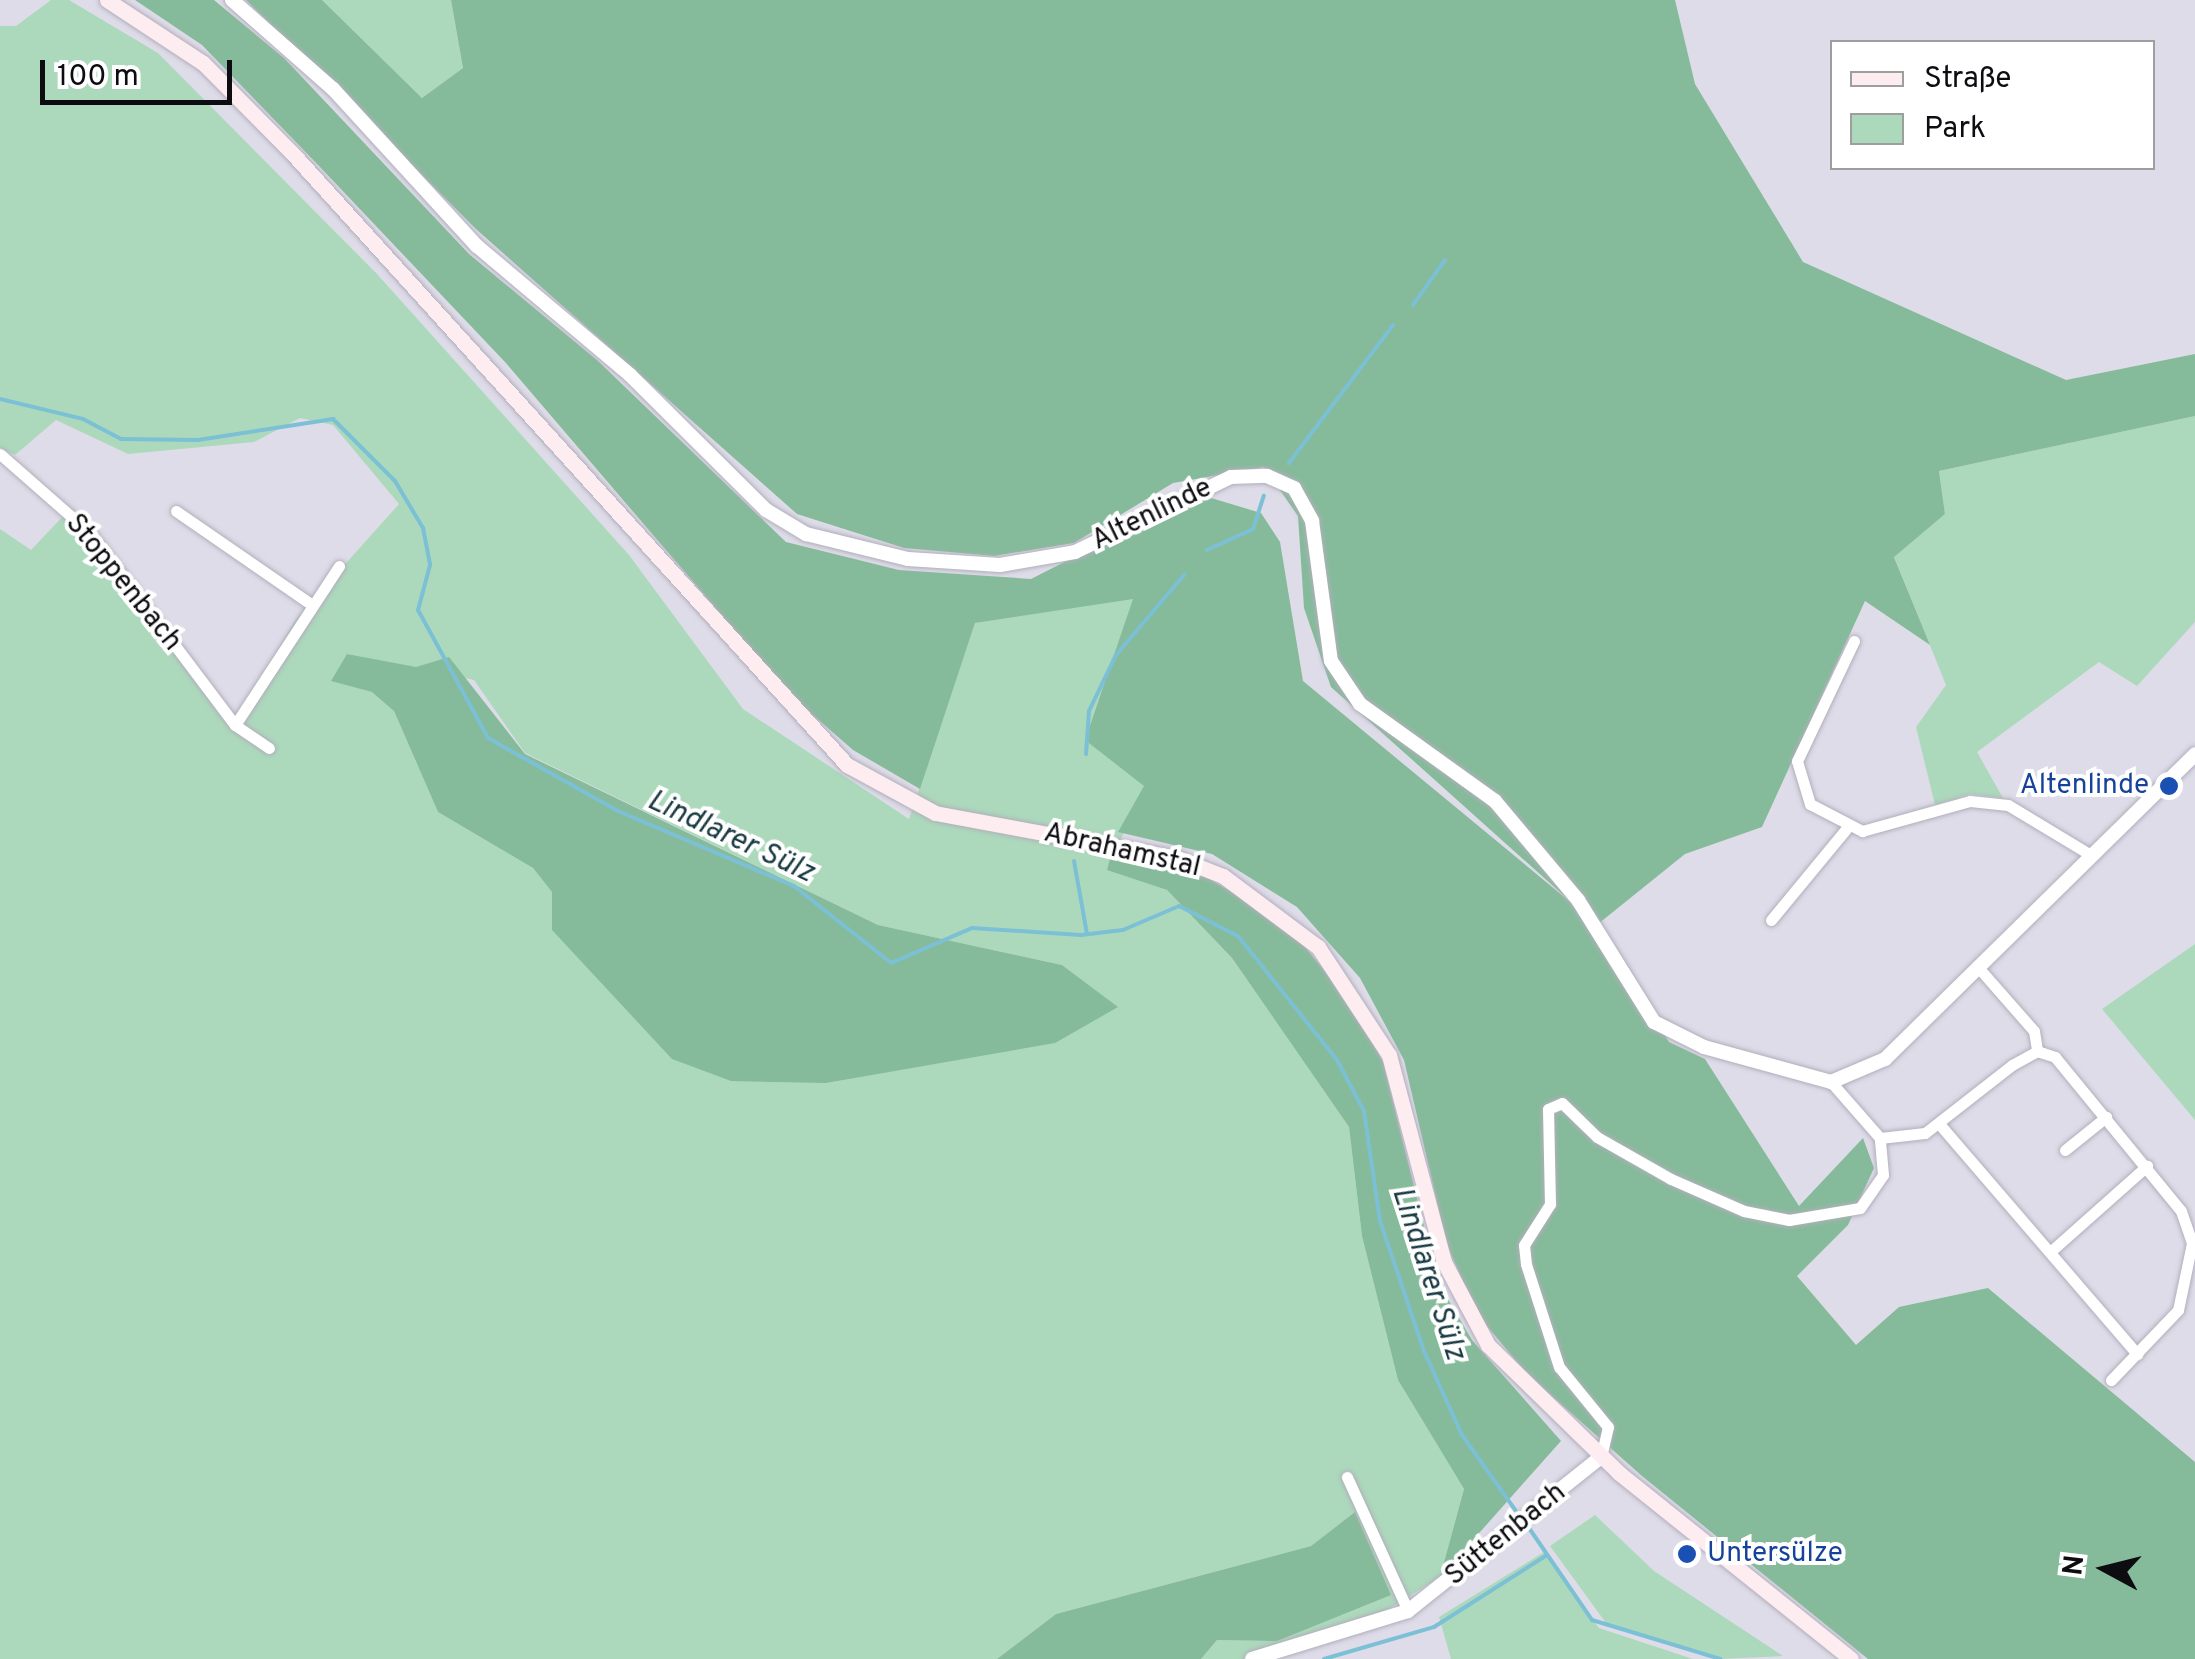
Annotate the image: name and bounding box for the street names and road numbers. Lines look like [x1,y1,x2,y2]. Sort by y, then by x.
street label: Altenlinde [1087,472,1217,558]
street label: Stoppenbach [58,508,188,658]
street label: Abrahamstal [1040,817,1204,885]
street label: Süttenbach [1439,1476,1573,1594]

